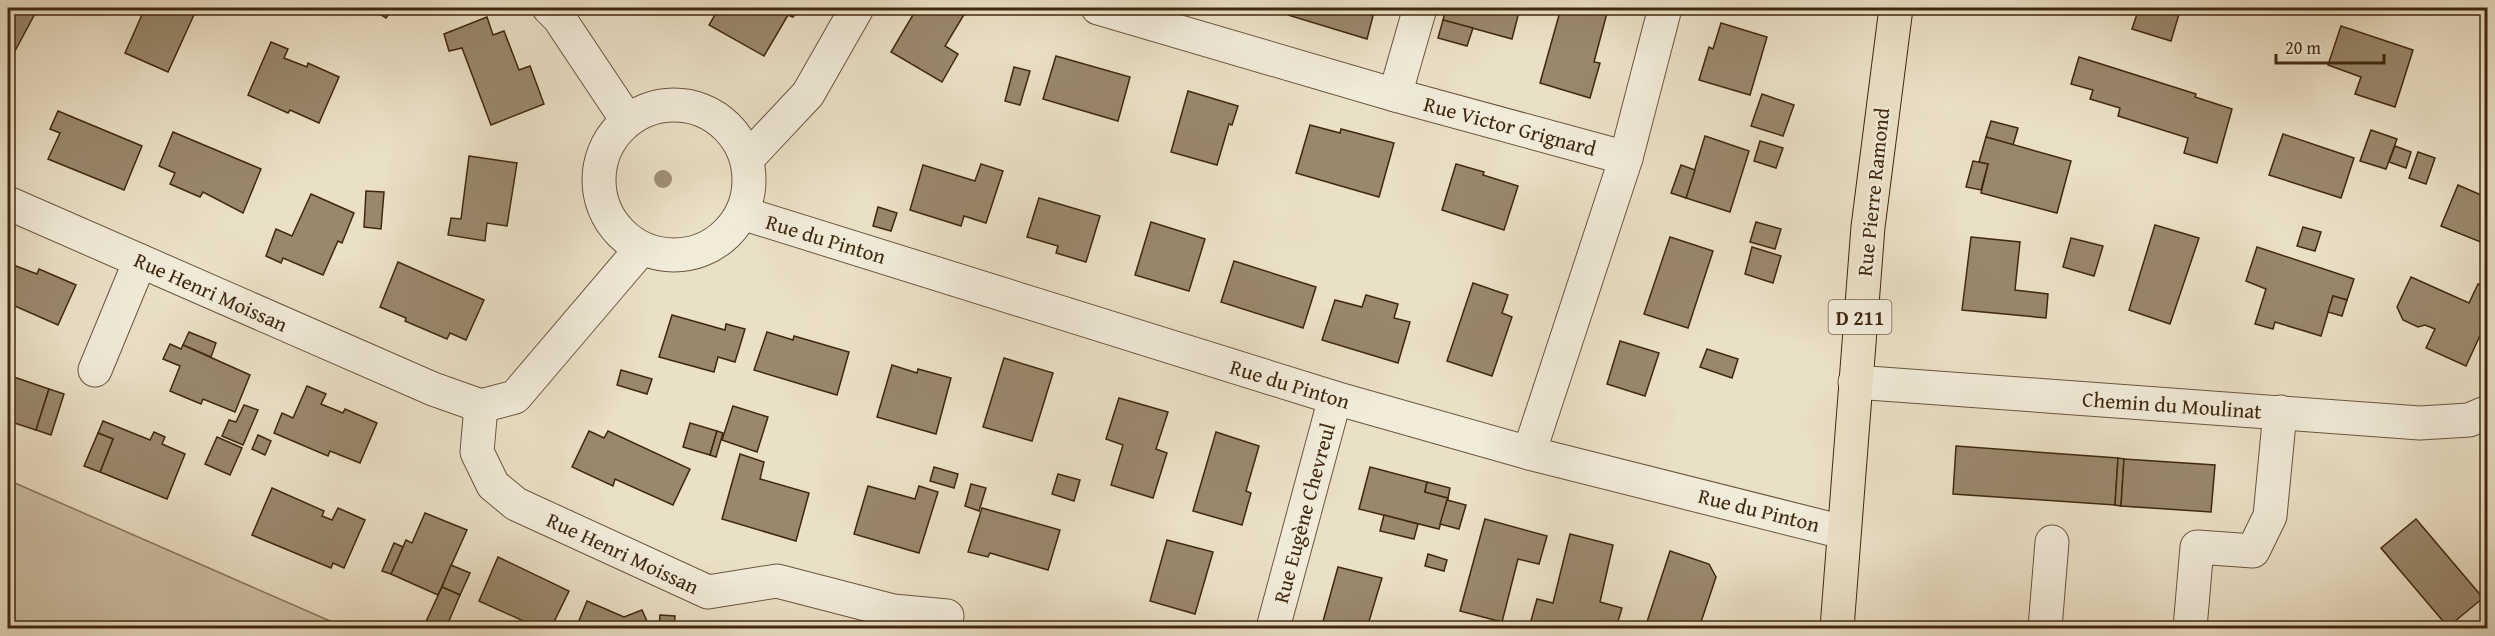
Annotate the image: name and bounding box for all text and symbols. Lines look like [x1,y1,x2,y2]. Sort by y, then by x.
scale bar [2276,27,2384,65]
text: 20 m [2285,34,2321,61]
street label: Rue Victor Grignard [1420,88,1600,164]
street label: Rue Pierre Ramond [1849,105,1897,278]
street label: Rue du Pinton [762,206,890,272]
street label: Rue Henri Moissan [129,244,293,340]
road number: D 211 [1828,300,1892,334]
street label: Rue du Pinton [1226,351,1354,417]
street label: Chemin du Moulinat [2081,383,2263,427]
street label: Rue Eugène Chevreul [1265,419,1343,607]
street label: Rue du Pinton [1695,480,1823,540]
street label: Rue Henri Moissan [542,504,704,602]

